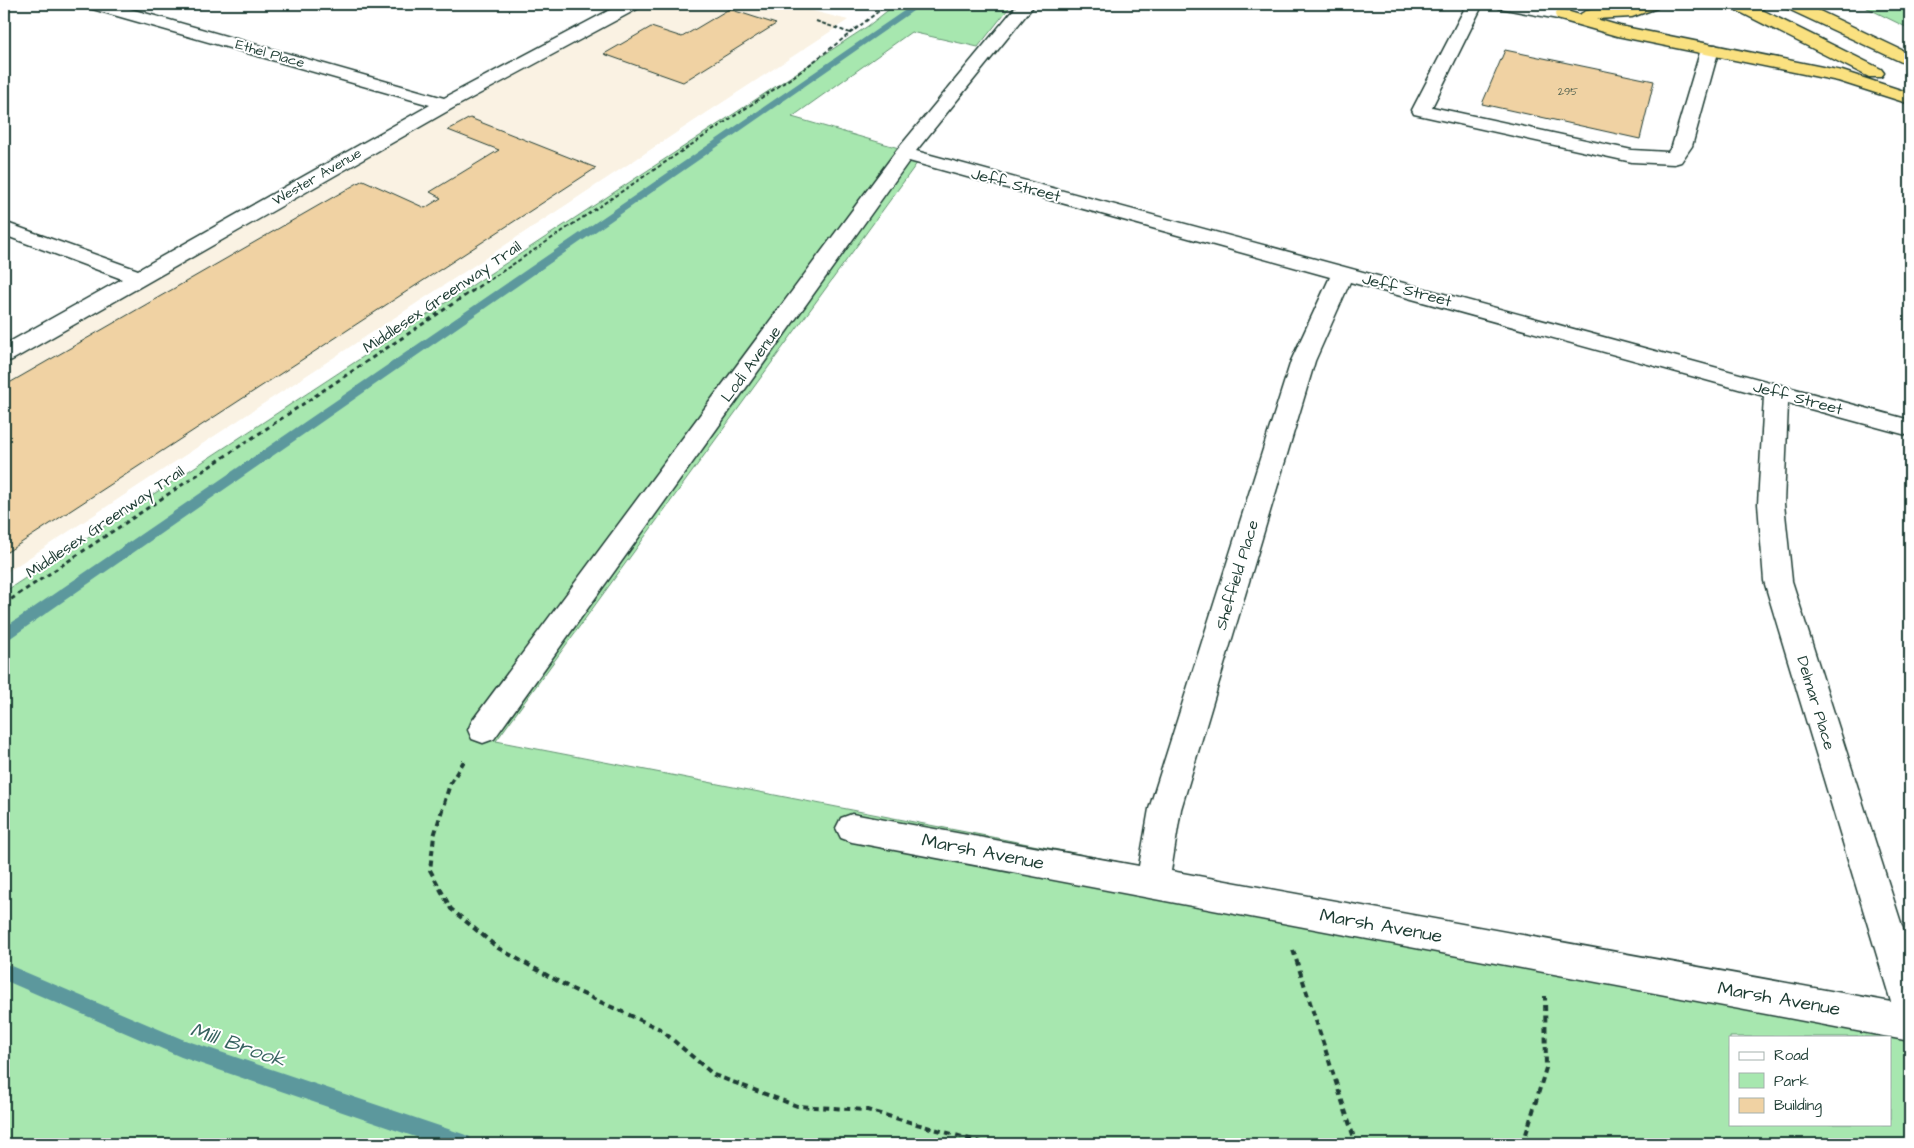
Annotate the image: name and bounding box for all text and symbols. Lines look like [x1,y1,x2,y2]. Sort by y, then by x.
street label: Ethel Place [233,35,307,74]
house number: 295 [1558,84,1578,99]
street label: Wester Avenue [269,143,366,211]
street label: Jeff Street [969,162,1064,208]
street label: Middlesex Greenway Trail [358,236,526,359]
street label: Jeff Street [1360,267,1455,313]
street label: Lodi Avenue [716,321,786,407]
street label: Jeff Street [1751,375,1846,421]
street label: Middlesex Greenway Trail [21,461,189,584]
street label: Sheffield Place [1210,517,1264,633]
street label: Delmar Place [1791,653,1841,753]
street label: Marsh Avenue [919,827,1047,877]
street label: Marsh Avenue [1318,902,1444,950]
street label: Marsh Avenue [1716,975,1842,1023]
water label: Mill Brook [187,1015,290,1075]
legend [1729,1036,1892,1126]
text: Road [1774,1045,1809,1066]
text: Park [1774,1071,1809,1092]
text: Building [1774,1095,1822,1117]

